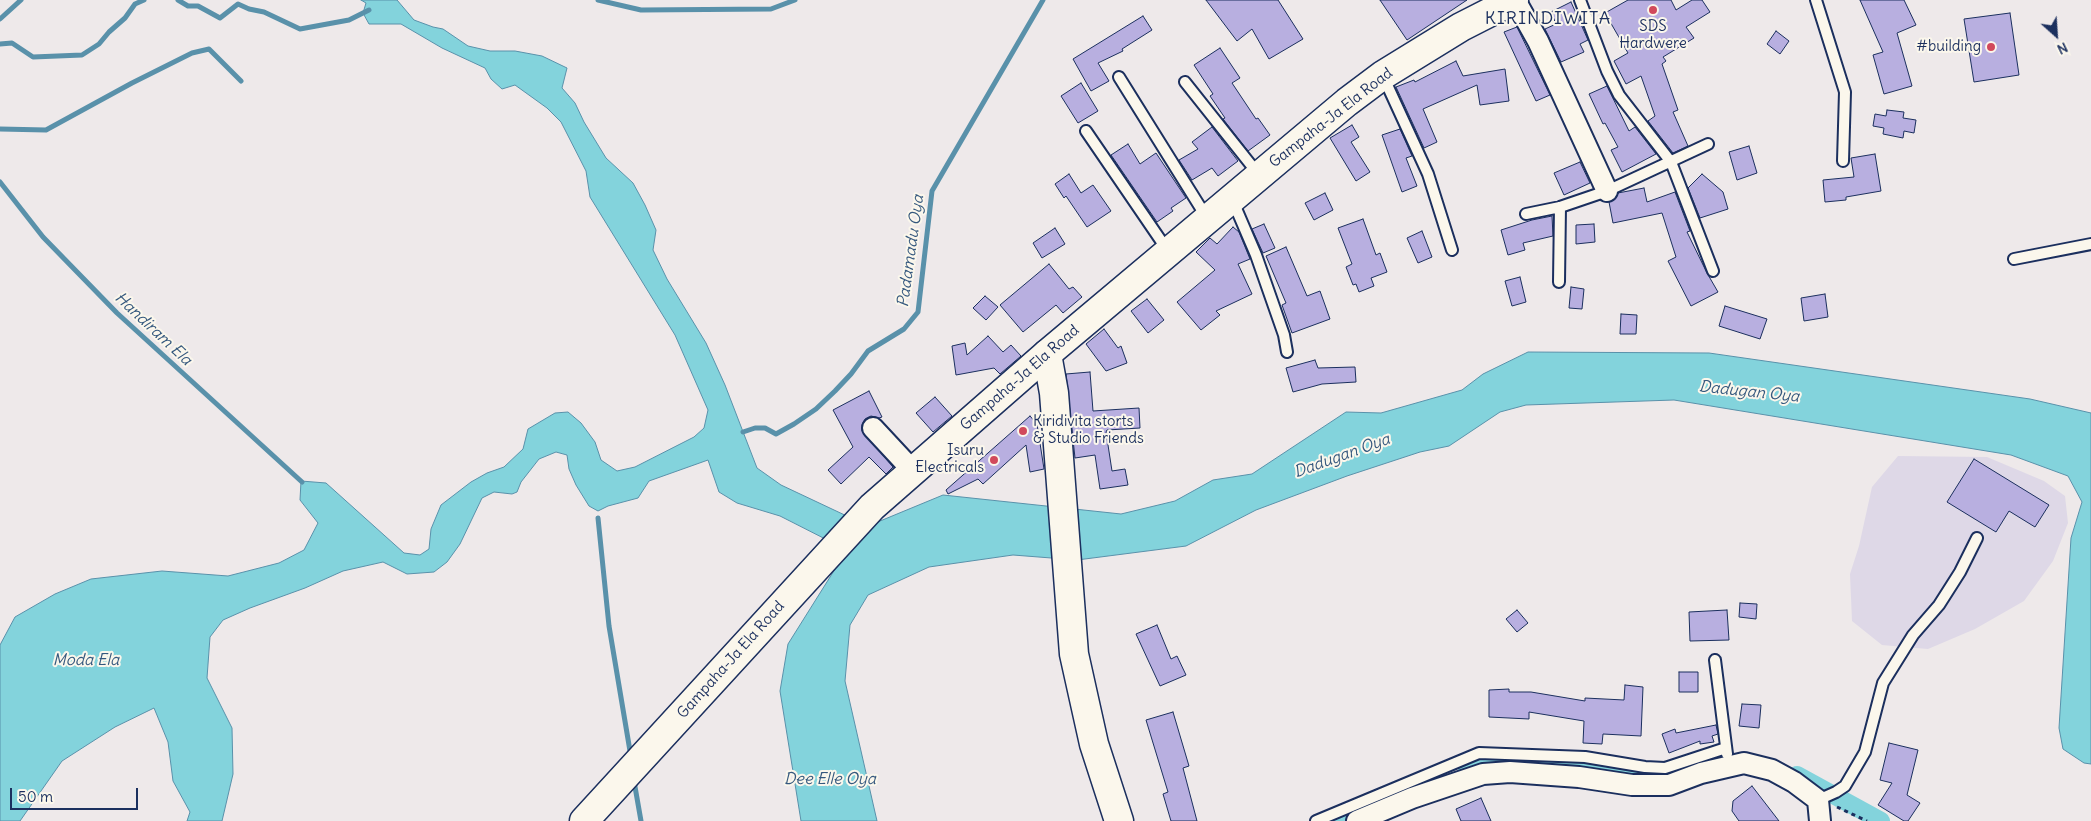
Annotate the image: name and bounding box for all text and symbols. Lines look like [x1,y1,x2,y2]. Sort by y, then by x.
marker: SDS Hardwere [1647,4,1659,16]
district label: KIRINDIWITA [1483,8,1613,30]
north arrow [2031,10,2081,60]
place label: SDS Hardwere [1619,18,1687,53]
place label: #building [1916,38,1981,56]
text: N [2054,38,2071,59]
marker: #building [1985,41,1997,53]
street label: Gampaha-Ja Ela Road [1266,64,1396,172]
water label: Padamadu Oya [894,194,928,308]
water label: Handiram Ela [110,288,196,370]
street label: Gampaha-Ja Ela Road [957,321,1083,435]
water label: Dadugan Oya [1698,377,1800,407]
place label: Kiridivita storts & Studio Friends [1033,413,1144,448]
marker: Kiridivita storts & Studio Friends [1017,425,1029,437]
water label: Dadugan Oya [1291,430,1393,482]
place label: Isuru Electricals [915,442,984,477]
marker: Isuru Electricals [988,454,1000,466]
street label: Gampaha-Ja Ela Road [674,598,788,722]
water label: Moda Ela [53,650,119,670]
water label: Dee Elle Oya [784,769,876,789]
scale bar [12,778,140,810]
text: 50 m [18,787,53,806]

